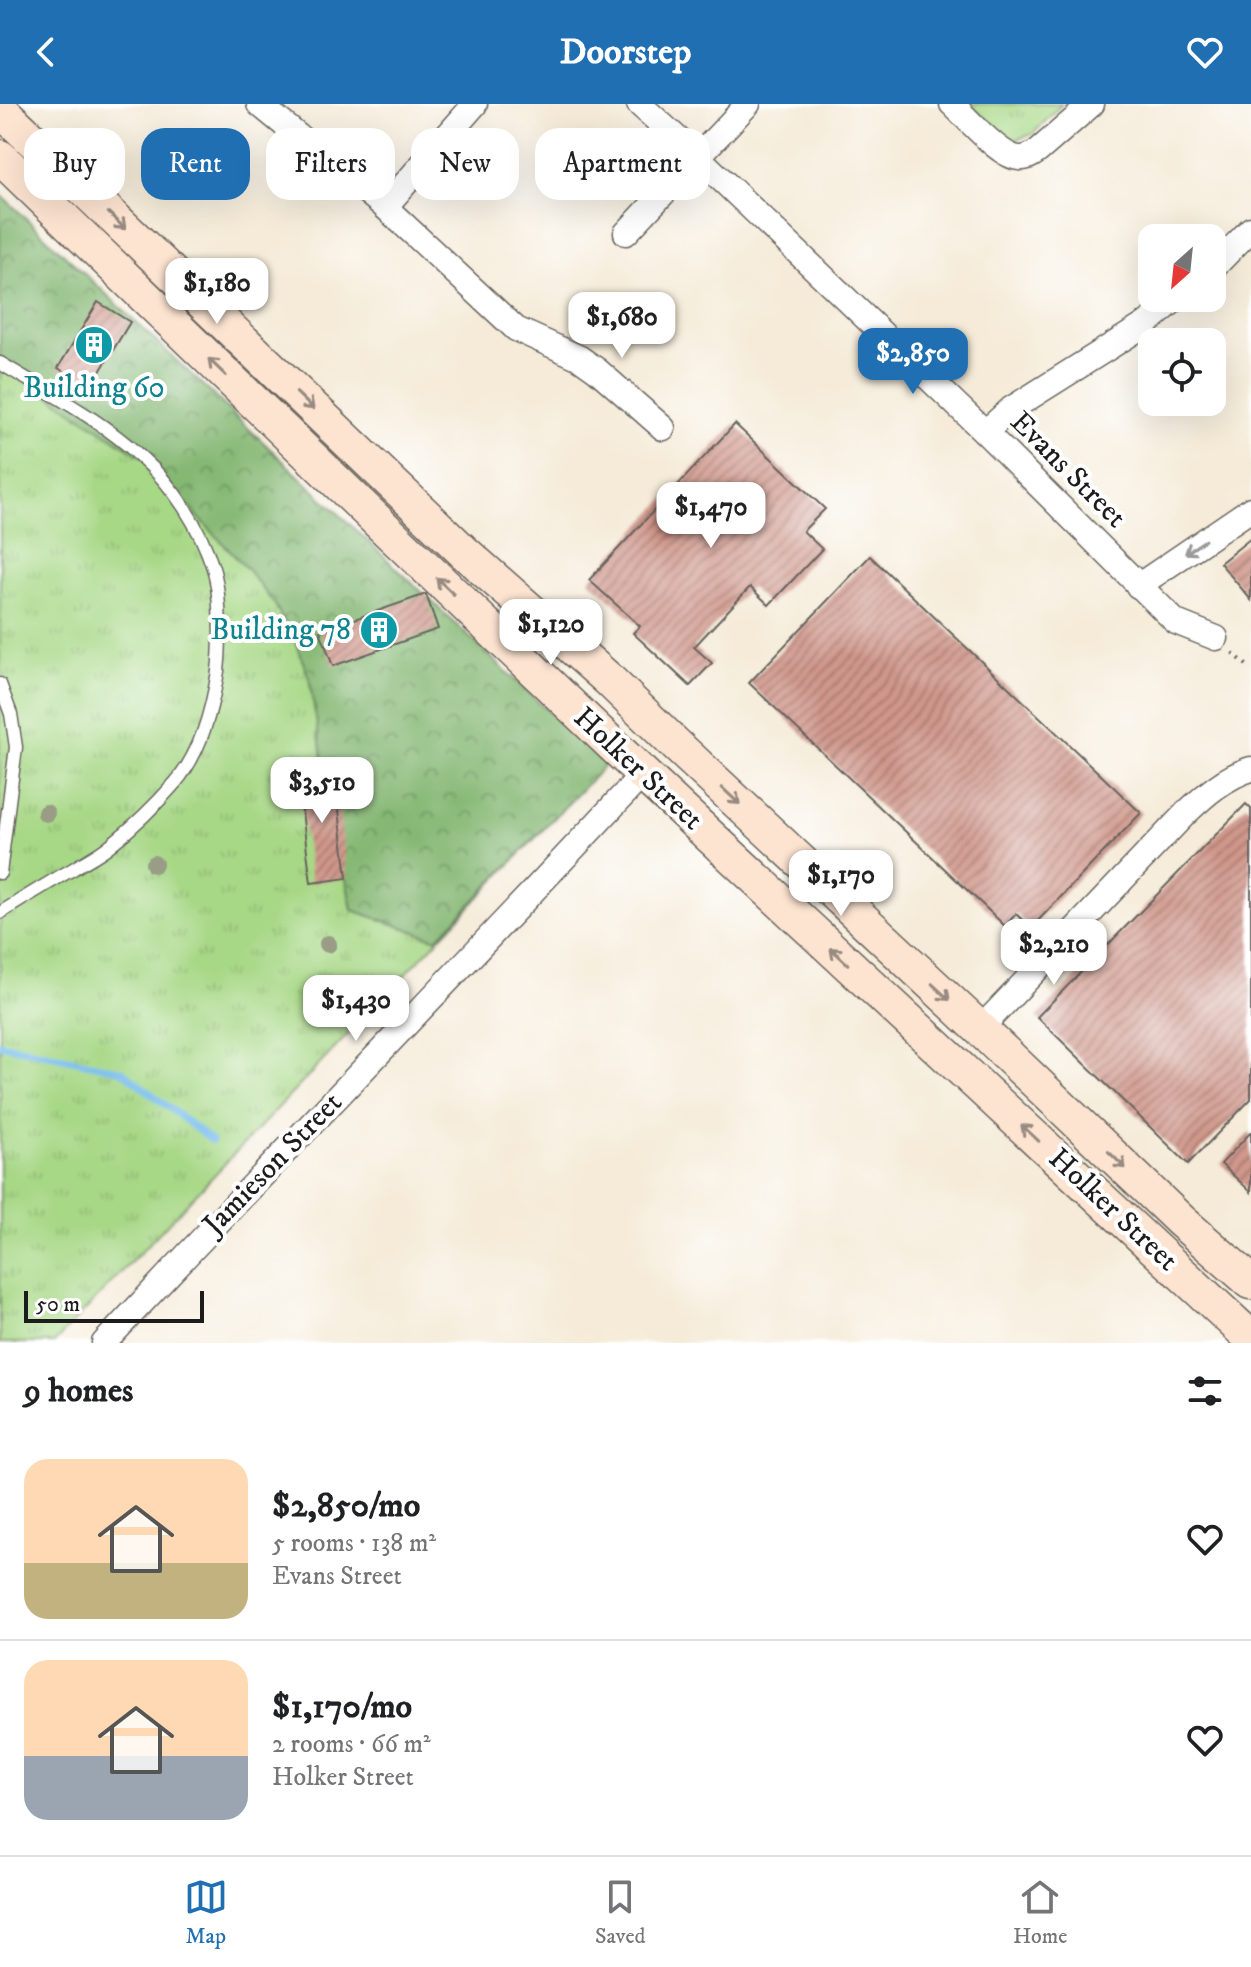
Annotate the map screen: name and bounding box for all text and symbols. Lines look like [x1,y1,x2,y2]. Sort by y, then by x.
icon: back [24,30,68,74]
text: Doorstep [560,30,691,75]
icon: heart [1183,30,1227,74]
chip: Buy [24,128,125,200]
chip: Rent [141,128,250,200]
chip: Filters [266,128,395,200]
chip: New [411,128,519,200]
chip: Apartment [535,128,710,200]
one-way arrow [107,212,127,231]
north arrow [1138,224,1226,312]
map controls [1138,224,1226,416]
pin: $1,180 [152,258,282,326]
text: $1,180 [183,267,251,300]
pin: $1,680 [557,292,687,360]
text: $1,680 [586,301,658,334]
building icon: Building 60 [73,324,115,366]
pin: $2,850 [848,328,978,396]
button: locate [1138,328,1226,416]
text: $2,850 [876,337,950,370]
one-way arrow [207,357,227,376]
place label: Building 60 [23,370,165,407]
one-way arrow [295,391,314,410]
street label: Evans Street [1002,404,1134,536]
pin: $1,470 [646,482,776,550]
text: $1,470 [674,491,748,524]
one-way arrow [1184,539,1206,555]
one-way arrow [436,578,456,596]
pin: $1,120 [486,599,616,667]
text: $1,120 [517,608,585,641]
building icon: Building 78 [358,609,400,651]
place label: Building 78 [211,612,351,649]
street label: Holker Street [565,700,711,838]
pin: $3,510 [257,757,387,825]
text: $3,510 [289,766,355,799]
one-way arrow [721,786,741,805]
pin: $1,170 [776,850,906,918]
text: $1,170 [807,859,875,892]
pin: $2,210 [989,919,1119,987]
text: $2,210 [1019,928,1089,961]
one-way arrow [829,946,849,965]
pin: $1,430 [291,975,421,1043]
one-way arrow [931,983,951,1002]
text: $1,430 [321,984,391,1017]
street label: Jamieson Street [194,1085,350,1245]
one-way arrow [1020,1124,1040,1142]
street label: Holker Street [1040,1141,1186,1279]
one-way arrow [1107,1150,1126,1169]
scale bar [24,1287,204,1323]
text: 50 m [36,1291,80,1318]
icon: filters [1183,1369,1227,1413]
text: 9 homes [24,1370,133,1412]
text: $2,850/mo [272,1485,420,1527]
icon: home [88,1491,184,1587]
icon: heart [1183,1517,1227,1561]
text: 5 rooms · 138 m² [272,1527,436,1560]
text: Evans Street [272,1560,402,1593]
text: $1,170/mo [272,1686,412,1728]
icon: home [88,1692,184,1788]
icon: heart [1183,1718,1227,1762]
text: 2 rooms · 66 m² [272,1728,431,1761]
text: Holker Street [272,1761,414,1794]
tab: Map [184,1875,228,1950]
tab: Saved [595,1875,646,1950]
tab: Home [1013,1875,1067,1950]

